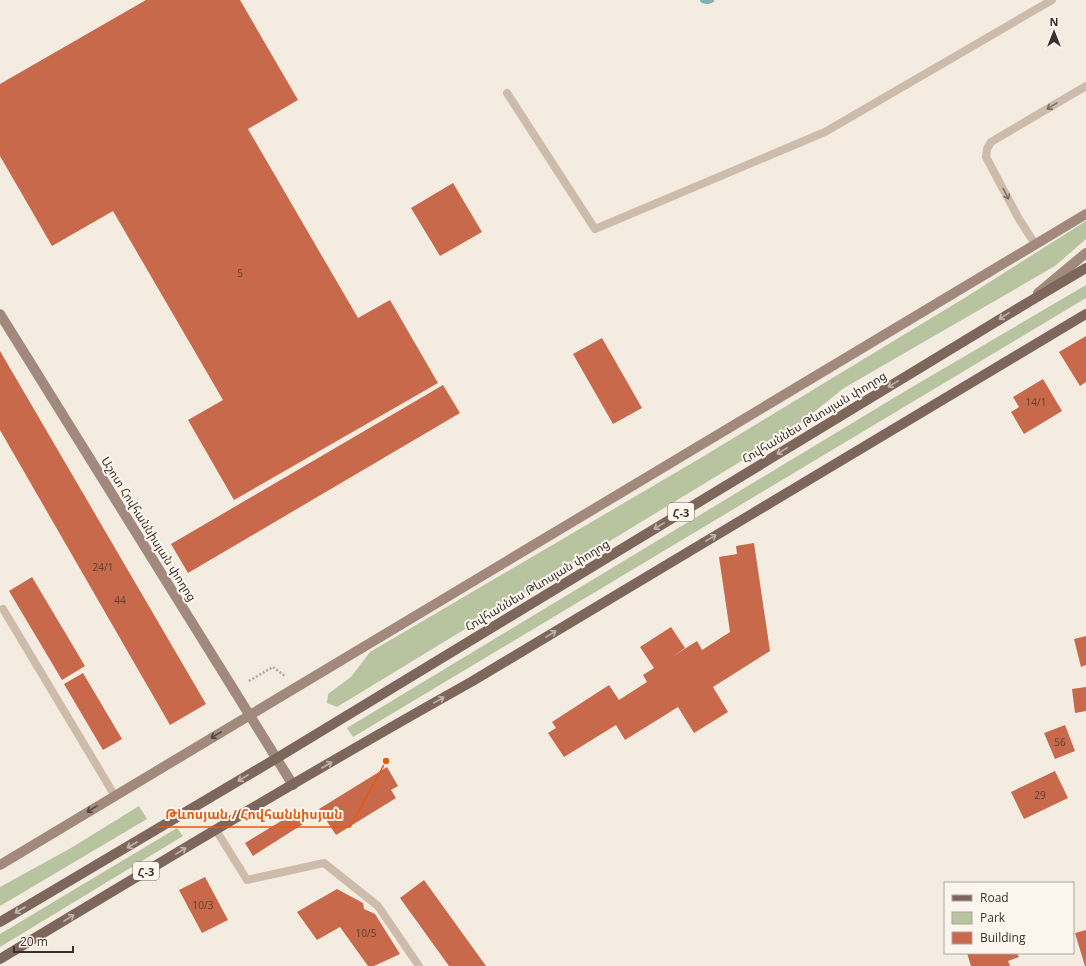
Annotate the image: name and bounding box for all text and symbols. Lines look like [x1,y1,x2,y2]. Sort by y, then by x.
north arrow [1034,12,1074,52]
text: N [1050,14,1058,29]
one-way arrow [1047,102,1059,110]
one-way arrow [1003,188,1011,200]
house number: 5 [237,266,243,280]
one-way arrow [998,313,1010,321]
street label: Հովհաննես Թևոսյան փողոց [738,367,890,467]
one-way arrow [887,380,899,388]
house number: 14/1 [1026,395,1046,409]
one-way arrow [776,448,788,456]
street label: Աշոտ Հովհաննիսյան փողոց [97,453,201,605]
road number: Հ-3 [668,503,694,521]
one-way arrow [654,522,665,530]
one-way arrow [705,534,717,542]
street label: Հովհաննես Թևոսյան փողոց [461,535,613,635]
house number: 24/1 [93,560,113,574]
house number: 44 [114,593,126,607]
one-way arrow [545,630,557,638]
one-way arrow [433,696,445,703]
one-way arrow [210,732,222,740]
house number: 56 [1054,735,1066,749]
one-way arrow [321,761,333,769]
one-way arrow [237,774,249,782]
house number: 29 [1034,788,1046,802]
callout: Թևոսյան / Հովհաննիսյան [157,802,350,827]
text: Թևոսյան / Հովհաննիսյան [165,805,343,823]
one-way arrow [86,806,98,814]
one-way arrow [126,841,138,849]
one-way arrow [175,846,187,854]
road number: Հ-3 [133,862,159,880]
legend [944,882,1074,954]
text: Road [980,889,1009,906]
house number: 10/3 [193,898,214,912]
one-way arrow [14,907,26,915]
text: Park [980,909,1006,926]
one-way arrow [63,913,75,921]
house number: 10/5 [356,926,377,940]
scale bar [14,928,73,954]
text: Building [980,929,1026,946]
text: 20 m [20,933,48,950]

